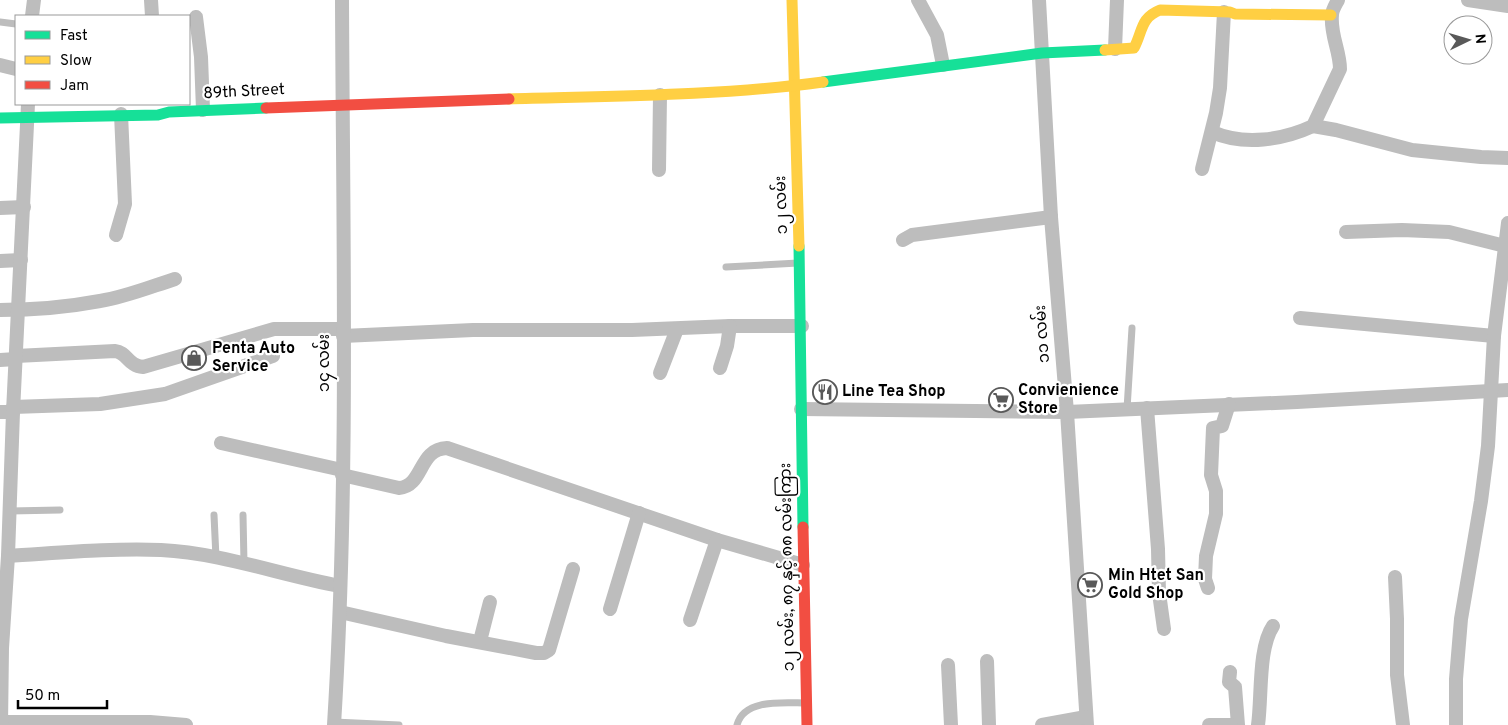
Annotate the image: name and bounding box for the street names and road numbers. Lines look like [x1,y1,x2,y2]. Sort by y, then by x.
street label: 89th Street [203,80,285,104]
street label: ၁၂ လမ်း [768,175,795,235]
street label: ၁၁ လမ်း [1028,304,1055,364]
street label: ၁၄ လမ်း [312,334,337,392]
street label: ၁၂ လမ်း, ၈၇ နှင့် ၈၈ လမ်းကြား [773,463,803,671]

